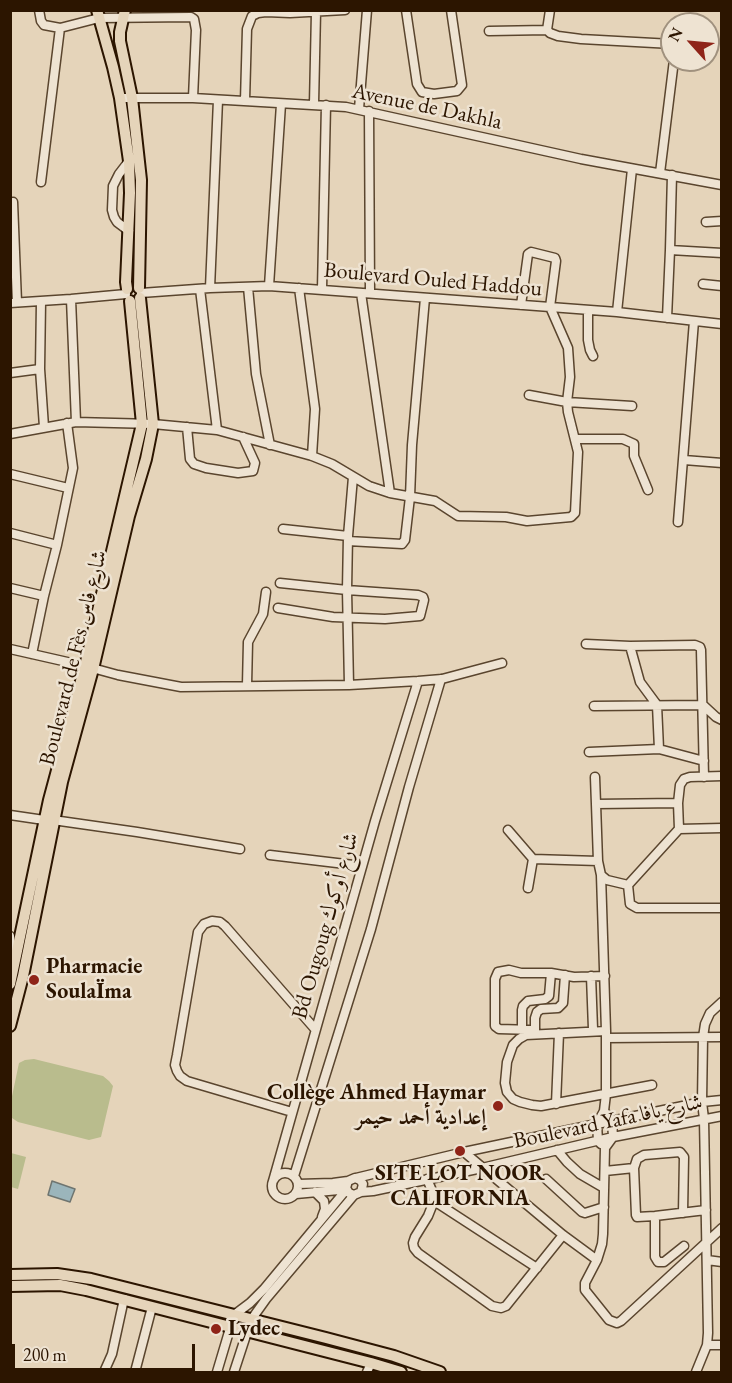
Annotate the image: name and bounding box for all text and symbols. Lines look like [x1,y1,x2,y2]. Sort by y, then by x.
north arrow [660,12,720,72]
text: N [663,24,688,45]
street label: Avenue de Dakhla [350,78,504,136]
street label: Boulevard Ouled Haddou [323,257,543,303]
street label: Boulevard de Fès شارع فاس [34,548,114,768]
street label: Bd Ougoug شارع أوكوك [287,830,365,1022]
place label: Pharmacie SoulaÏma [46,954,142,1005]
marker: Pharmacie SoulaÏma [27,973,41,987]
place label: Collège Ahmed Haymar إعدادية أحمد حيمر [267,1080,486,1132]
street label: Boulevard Yafa شارع يافا [511,1089,705,1155]
marker: Collège Ahmed Haymar إعدادية أحمد حيمر [491,1099,505,1113]
marker: SITE LOT NOOR CALIFORNIA [453,1144,467,1158]
place label: SITE LOT NOOR CALIFORNIA [375,1161,545,1212]
place label: Lydec [228,1316,280,1342]
marker: Lydec [209,1322,223,1336]
scale bar [15,1332,198,1370]
text: 200 m [23,1343,67,1366]

